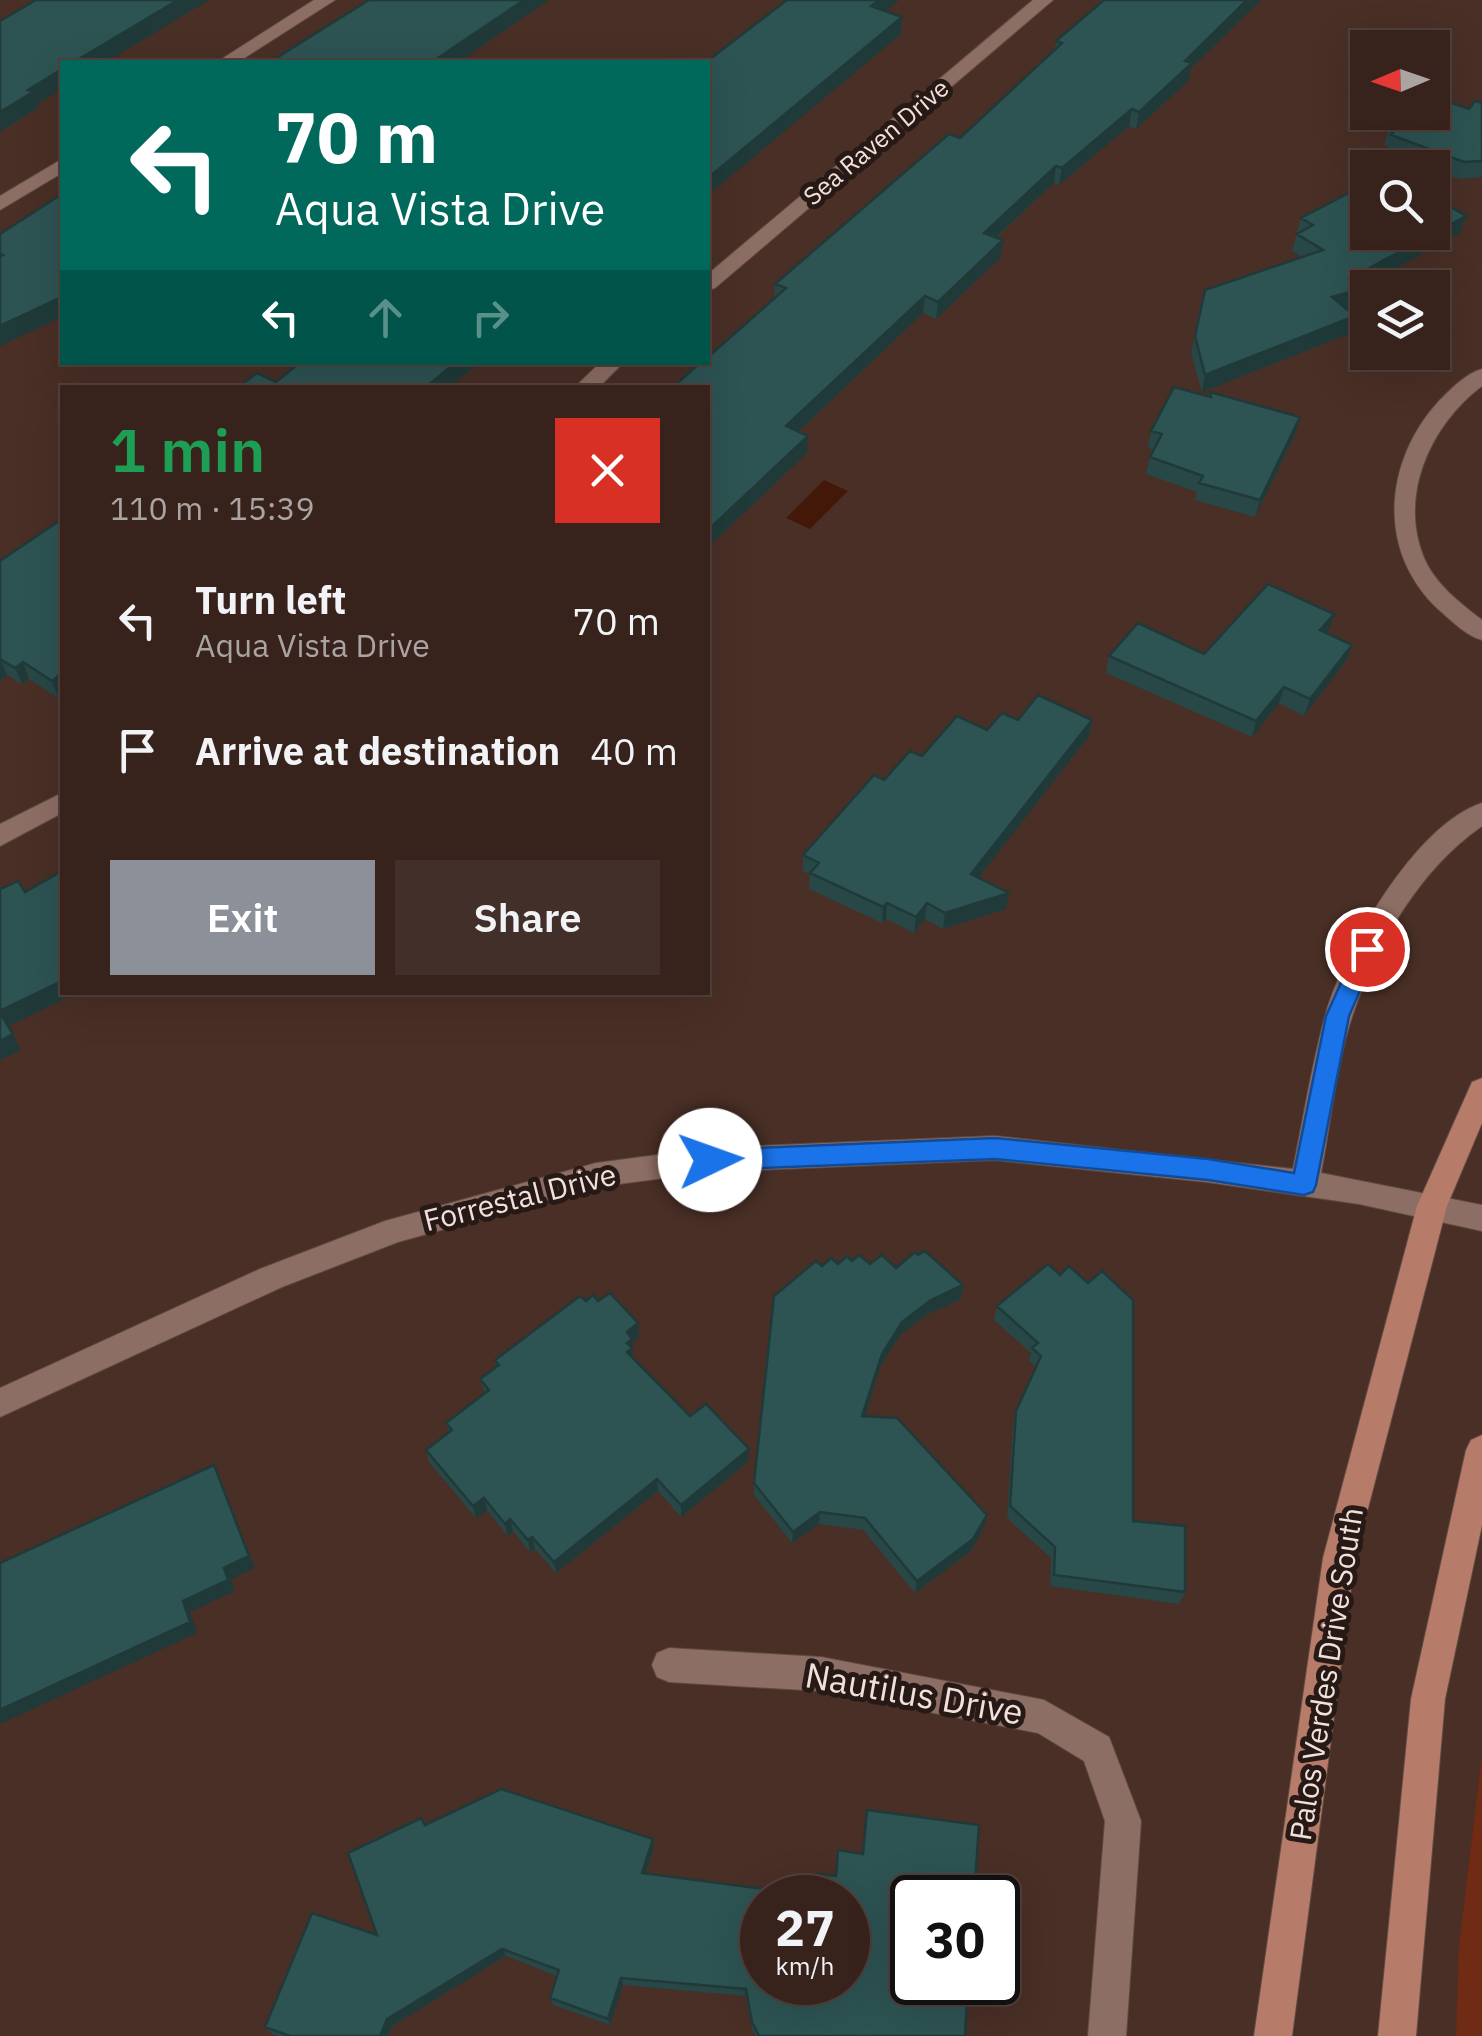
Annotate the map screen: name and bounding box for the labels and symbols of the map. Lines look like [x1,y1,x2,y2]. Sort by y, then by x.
north arrow [1350,30,1450,130]
street label: Sea Raven Drive [796,71,955,212]
pin [1325,907,1410,992]
position arrow [658,1108,762,1212]
street label: Forrestal Drive [419,1154,620,1239]
street label: Palos Verdes Drive South [1280,1505,1371,1843]
street label: Nautilus Drive [802,1651,1027,1735]
speed limit sign: 30 [890,1875,1020,2005]

